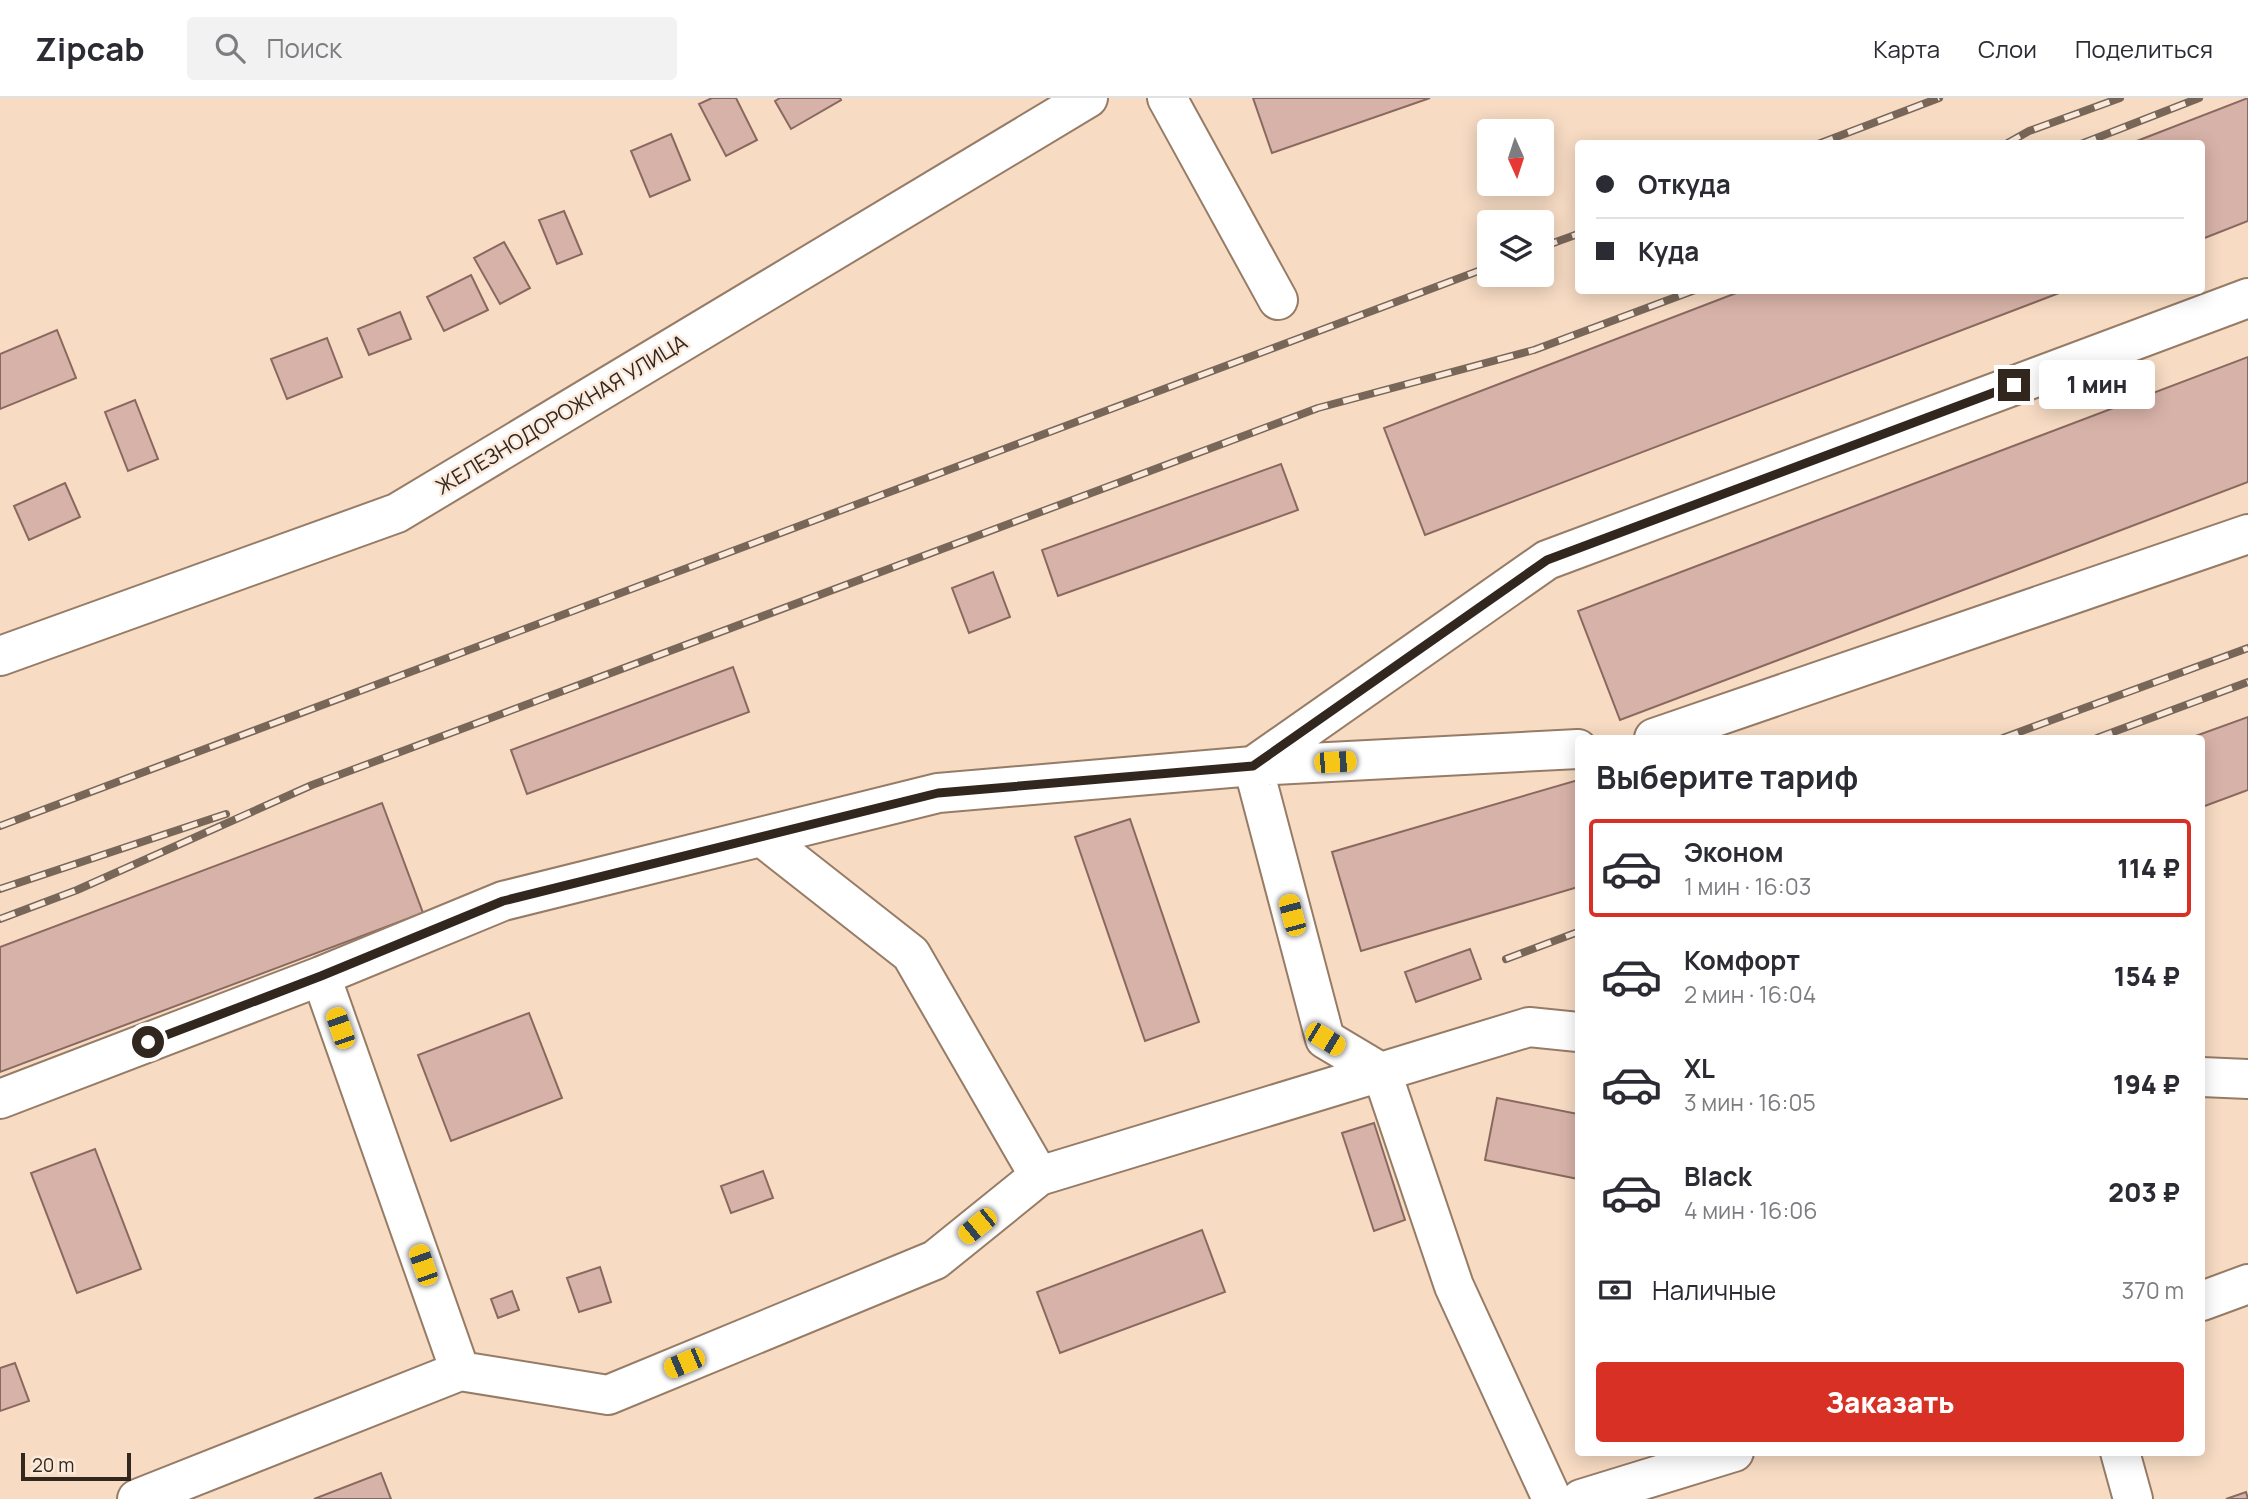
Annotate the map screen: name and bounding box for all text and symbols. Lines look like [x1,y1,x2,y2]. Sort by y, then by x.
search box [187,17,677,80]
text: Zipcab [35,26,145,71]
icon: search [211,29,249,67]
text: Поиск [267,30,342,66]
text: Карта [1873,32,1940,65]
text: Слои [1978,32,2037,65]
text: Поделиться [2075,32,2213,65]
north arrow [1477,119,1554,196]
map controls [1477,119,1554,287]
text: Откуда [1638,166,1731,202]
button: layers [1477,210,1554,287]
text: Куда [1638,233,1699,269]
street label: ЖЕЛЕЗНОДОРОЖНАЯ УЛИЦА [430,328,692,500]
callout: 1 мин [2038,360,2154,410]
text: 1 мин [2067,368,2127,400]
route end [1998,369,2030,401]
car [1314,750,1357,774]
text: Выберите тариф [1596,755,1858,799]
text: Эконом [1684,834,1784,870]
icon: car [1600,837,1663,900]
text: 114 ₽ [2117,850,2180,886]
text: 1 мин · 16:03 [1684,870,1811,902]
car [1277,892,1308,938]
text: Комфорт [1684,942,1800,978]
icon: car [1600,945,1663,1008]
text: 154 ₽ [2114,958,2180,994]
text: 2 мин · 16:04 [1684,978,1816,1010]
car [324,1005,357,1051]
car [1302,1019,1349,1059]
route start [132,1026,164,1058]
text: XL [1684,1050,1715,1086]
icon: car [1600,1053,1663,1116]
text: 194 ₽ [2113,1066,2180,1102]
text: 3 мин · 16:05 [1684,1086,1816,1118]
text: Black [1684,1158,1752,1194]
icon: car [1600,1161,1663,1224]
text: 203 ₽ [2108,1174,2180,1210]
text: 4 мин · 16:06 [1684,1194,1818,1226]
car [955,1205,1000,1247]
car [407,1242,440,1288]
icon: cash [1596,1271,1634,1309]
text: Наличные [1652,1272,1776,1308]
text: 370 m [2122,1274,2184,1306]
car [661,1345,708,1381]
button: Заказать [1596,1362,2184,1442]
scale bar [21,1450,131,1482]
text: 20 m [32,1452,74,1478]

